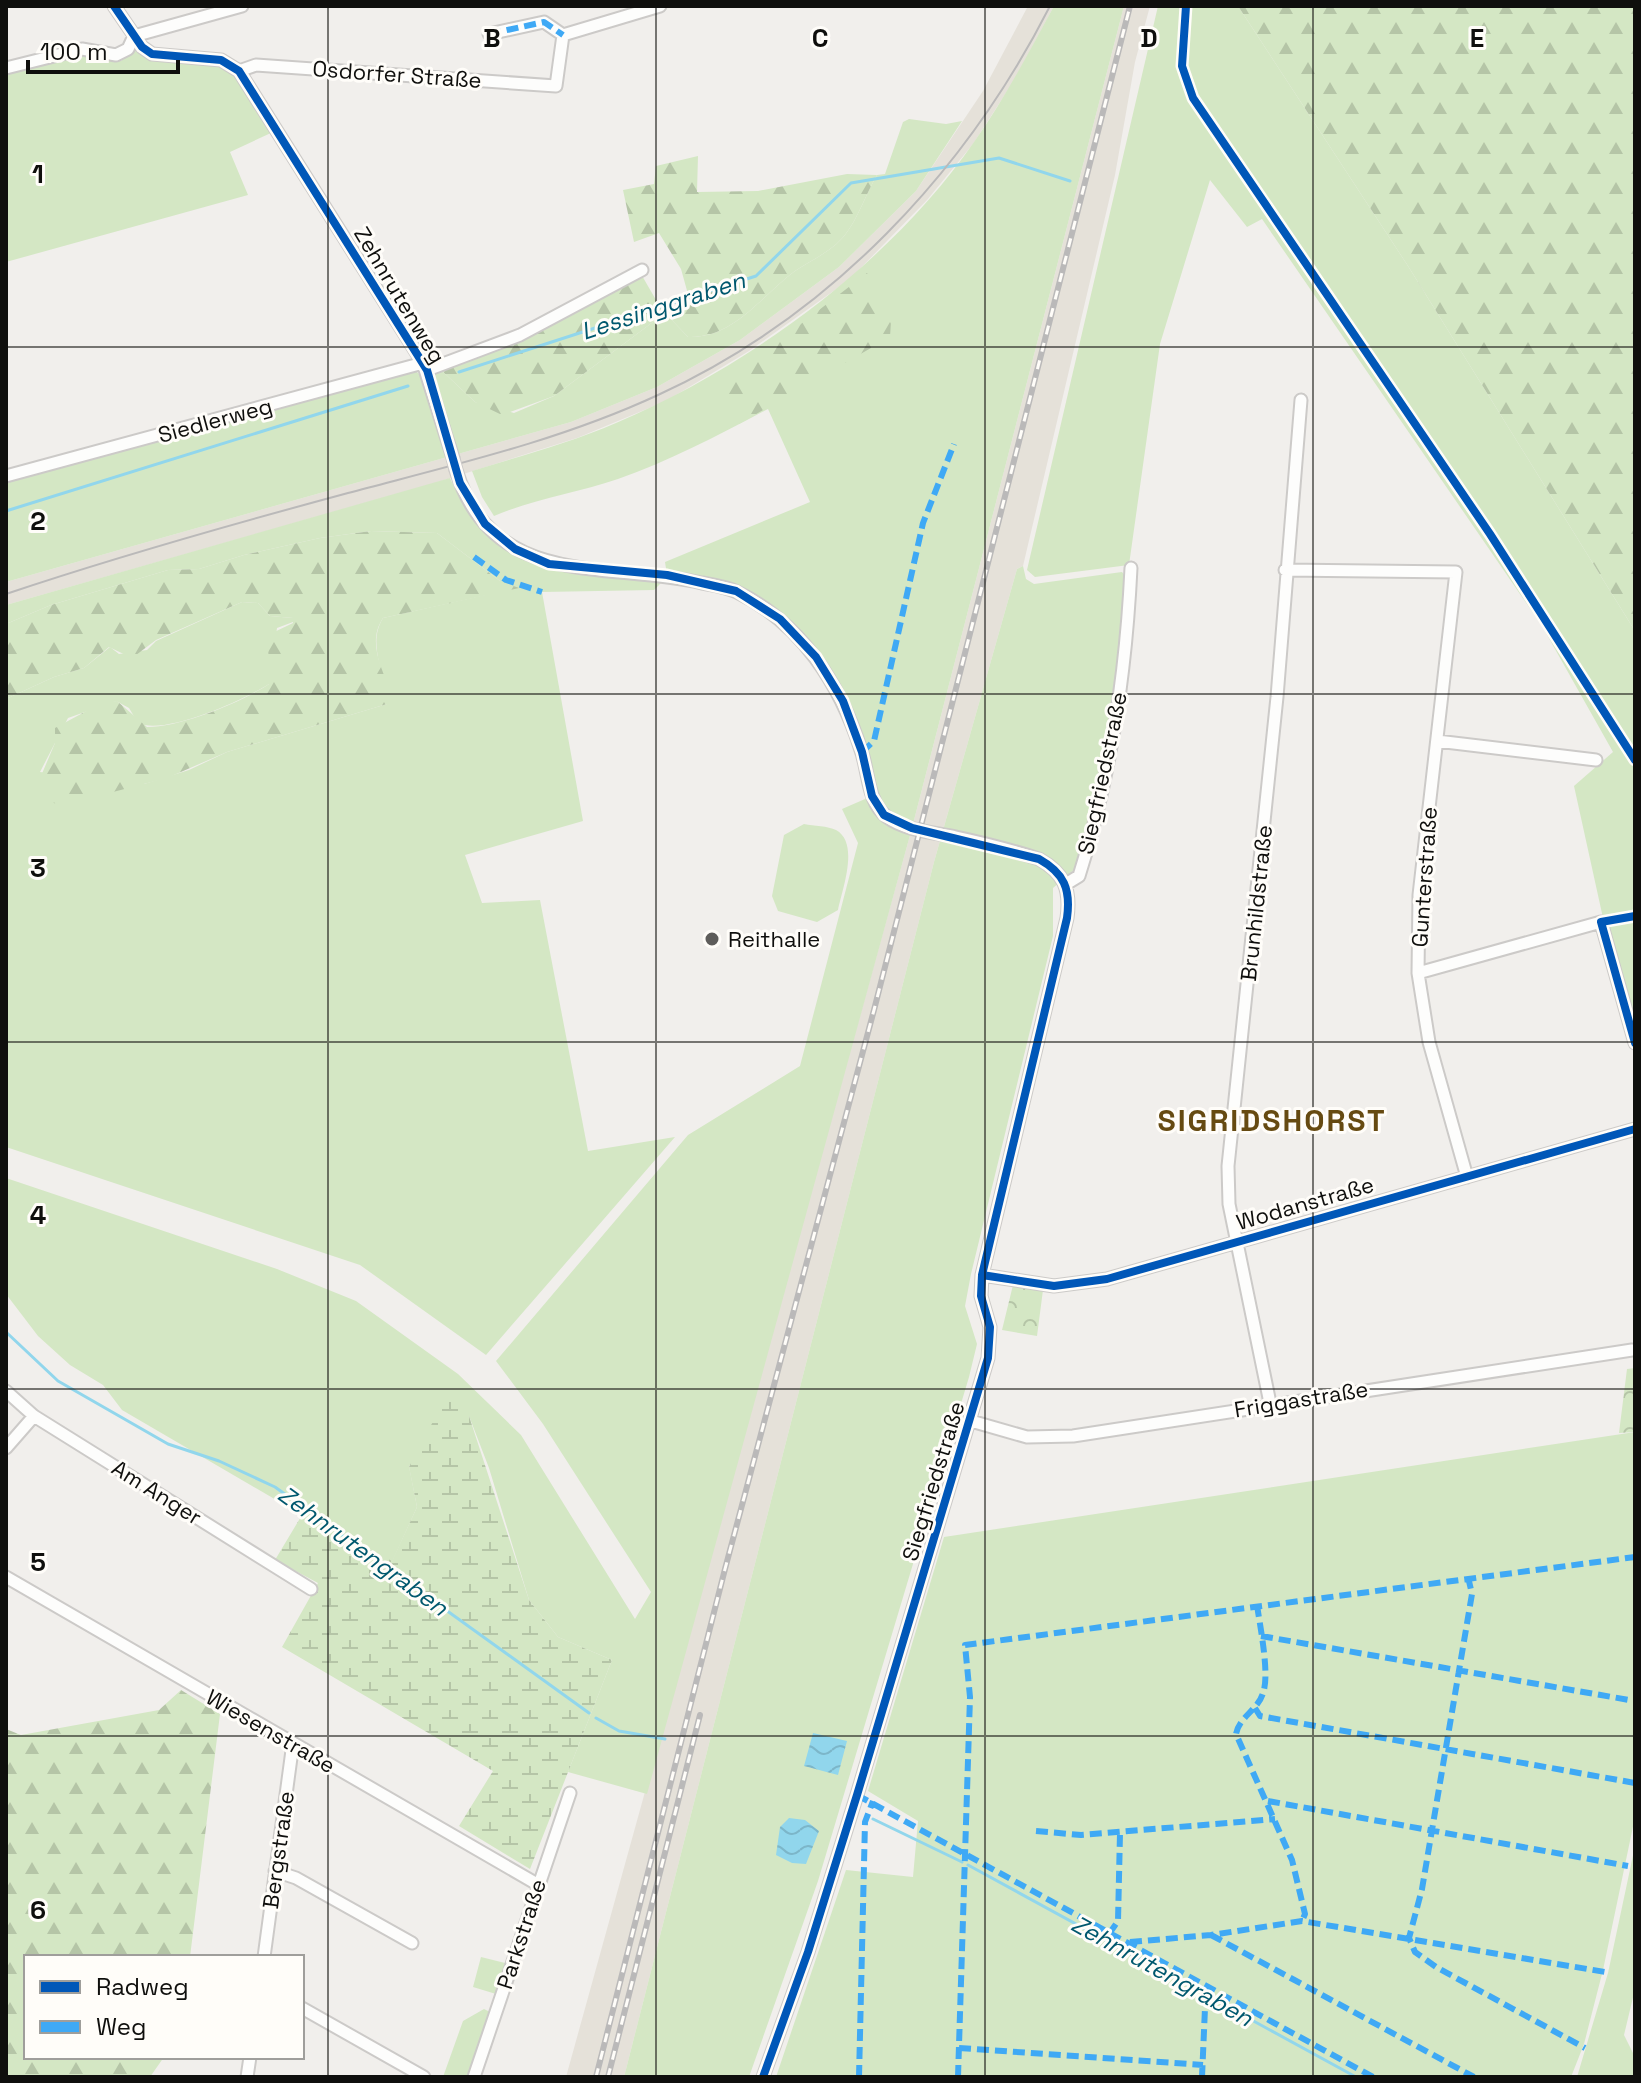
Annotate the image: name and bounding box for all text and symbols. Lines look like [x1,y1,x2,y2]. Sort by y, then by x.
text: B [483,21,501,55]
text: C [812,21,828,55]
text: D [1140,21,1158,55]
text: E [1470,21,1484,55]
scale bar [28,24,178,74]
text: 100 m [40,36,108,67]
street label: Osdorfer Straße [311,54,483,94]
text: 1 [32,157,44,191]
street label: Zehnrutenweg [348,221,452,369]
water label: Lessinggraben [577,264,750,347]
street label: Siedlerweg [155,391,275,449]
text: 2 [30,504,46,538]
street label: Siegfriedstraße [1071,689,1133,857]
street label: Gunterstraße [1405,806,1443,948]
street label: Brunhildstraße [1234,823,1278,983]
text: 3 [30,851,46,885]
place label: Reithalle [728,925,820,953]
marker: Reithalle [703,930,721,948]
district label: SIGRIDSHORST [1157,1101,1387,1140]
street label: Wodanstraße [1233,1170,1377,1236]
text: 4 [30,1198,46,1232]
street label: Friggastraße [1232,1375,1370,1423]
street label: Siegfriedstraße [895,1398,971,1564]
street label: Am Anger [107,1453,207,1531]
water label: Zehnrutengraben [272,1479,455,1623]
text: 5 [30,1545,46,1579]
street label: Wiesenstraße [201,1683,341,1779]
street label: Bergstraße [256,1789,300,1911]
street label: Parkstraße [490,1875,552,1993]
text: 6 [30,1893,46,1927]
water label: Zehnrutengraben [1066,1908,1259,2034]
legend [24,1955,304,2059]
text: Radweg [96,1971,189,2002]
text: Weg [96,2011,146,2042]

